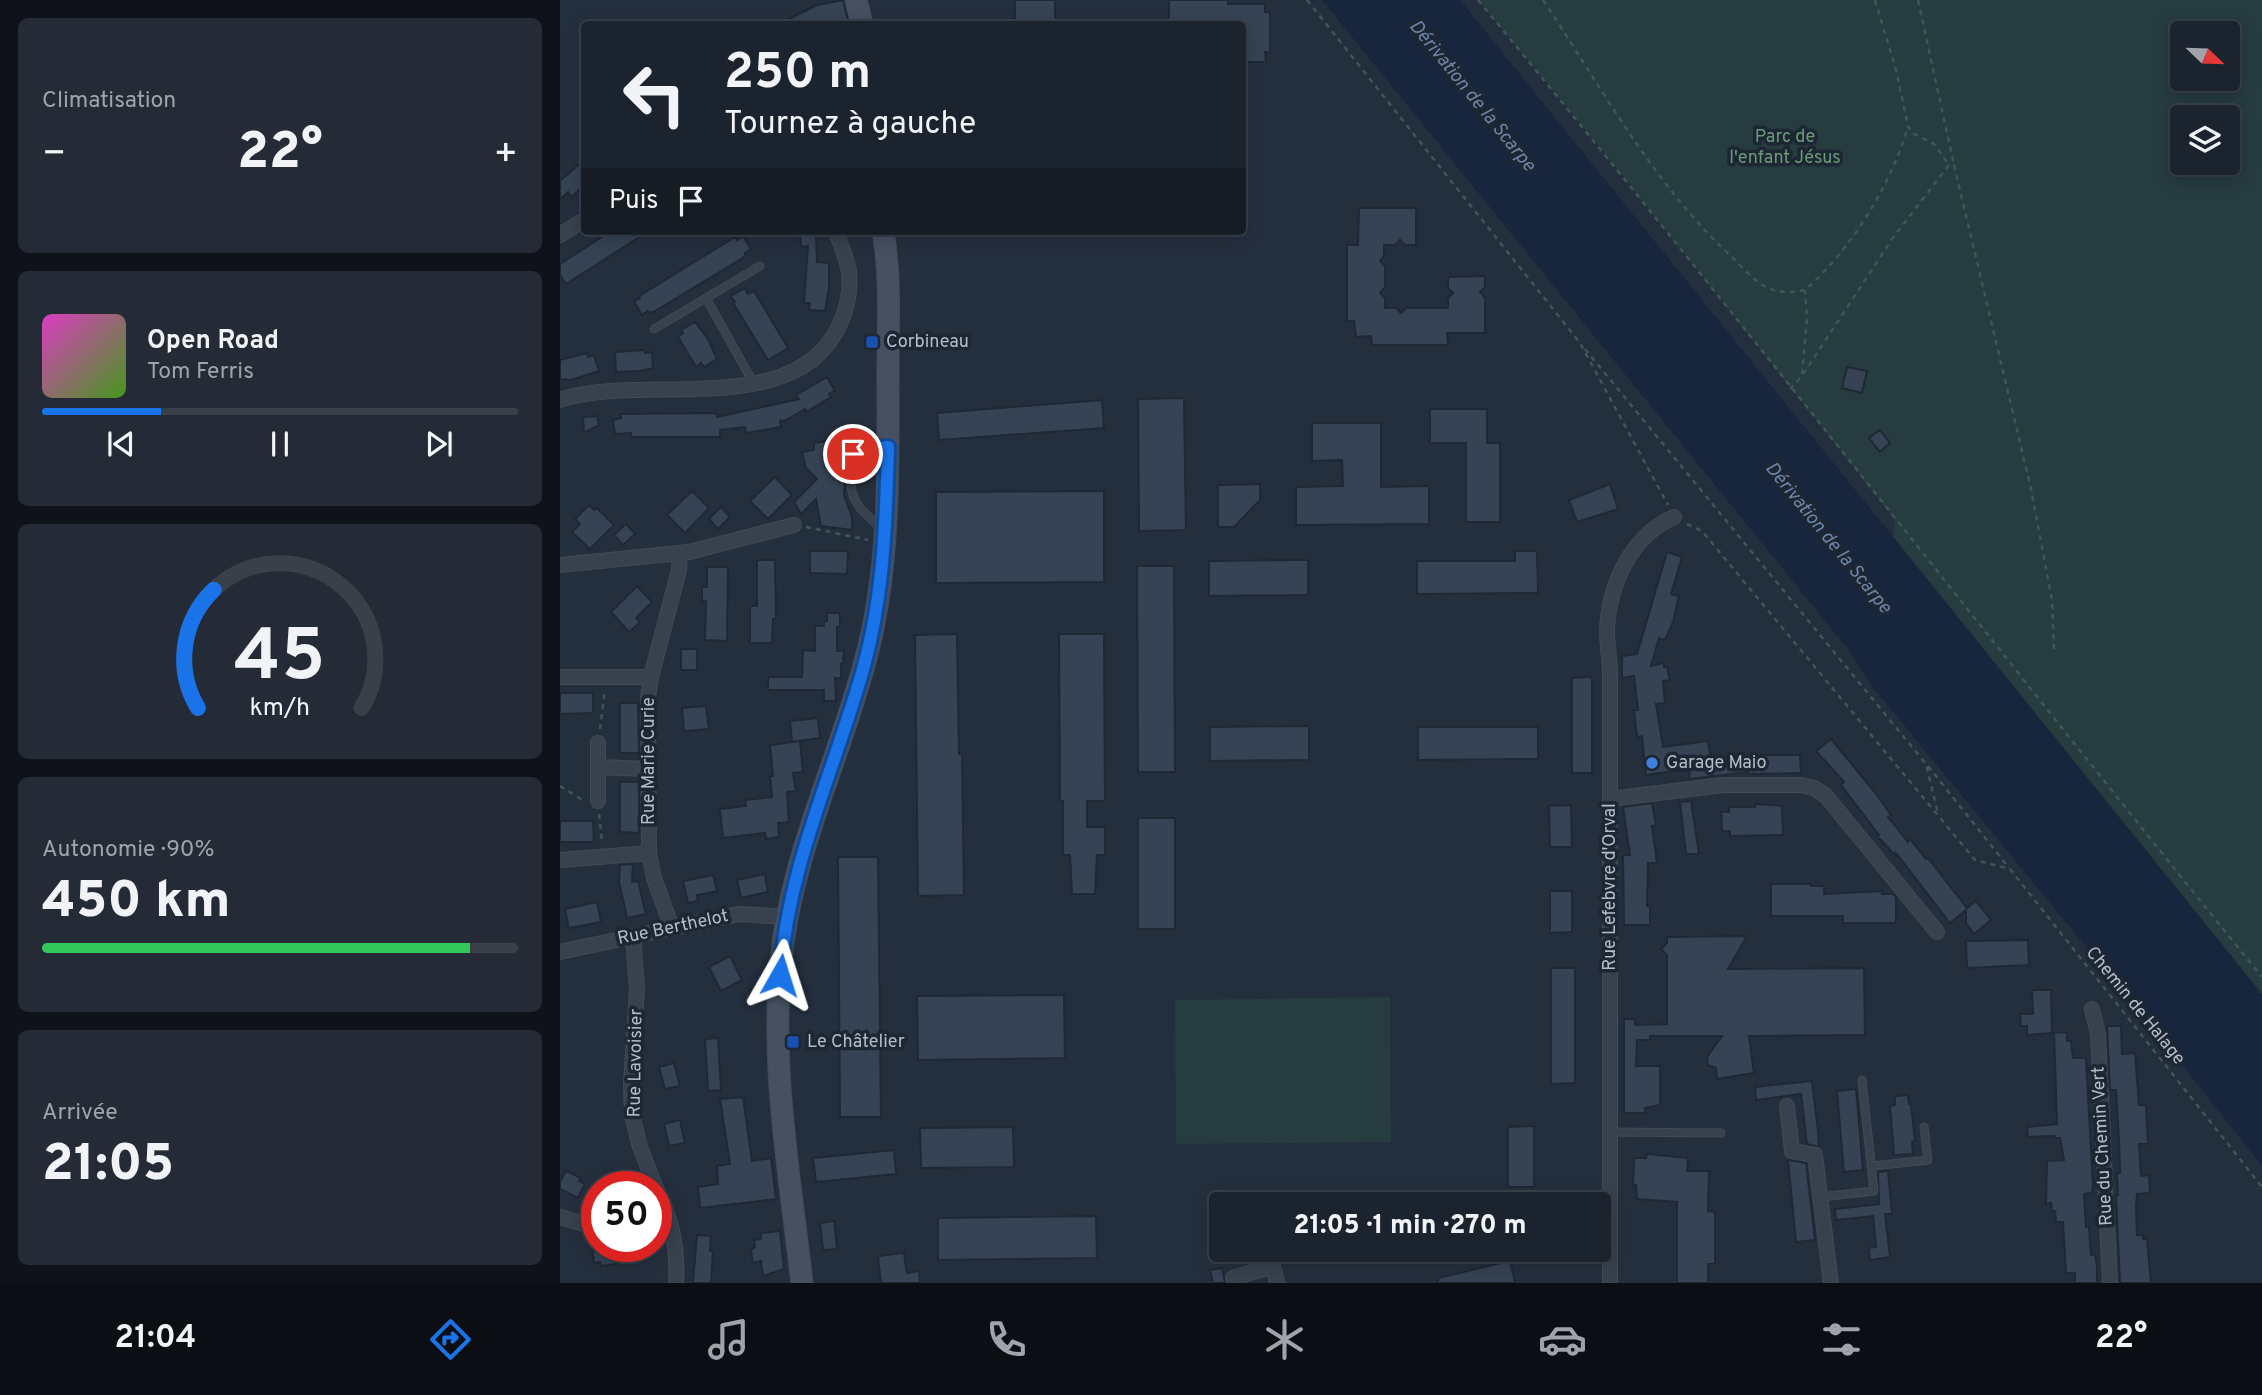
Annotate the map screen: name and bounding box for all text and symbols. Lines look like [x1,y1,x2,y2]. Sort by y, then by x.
water label: Dérivation de la Scarpe [1403,15,1541,177]
north arrow [2170,21,2240,91]
map controls [2170,21,2240,175]
text: 250 m [724,44,871,106]
icon: left [609,49,700,140]
text: Climatisation [42,87,176,116]
text: Tournez à gauche [724,105,976,145]
button: layers [2170,105,2240,175]
text: 22° [237,121,323,187]
park label: Parc de l'enfant Jésus [1729,126,1841,170]
text: − [42,131,67,180]
text: + [493,131,518,180]
icon: arrive [672,182,710,220]
text: Puis [609,185,658,218]
text: Open Road [147,325,279,358]
place label: Corbineau [886,331,969,354]
marker: Corbineau [864,334,880,350]
text: Tom Ferris [147,358,254,387]
pin [823,424,883,484]
icon: previous [102,425,140,463]
icon: pause [261,425,299,463]
icon: next [420,425,458,463]
icon: arrive [834,435,872,473]
water label: Dérivation de la Scarpe [1759,457,1897,619]
text: 45 [234,614,326,706]
text: km/h [250,692,310,724]
street label: Rue Marie Curie [638,697,661,825]
place label: Garage Maio [1666,752,1766,775]
marker: Garage Maio [1644,755,1660,771]
street label: Rue Lefebvre d'Orval [1599,803,1622,971]
text: Autonomie · 90% [42,836,214,865]
text: 450 km [42,870,231,936]
street label: Rue Berthelot [615,905,731,951]
position arrow [743,938,817,1012]
street label: Chemin de Halage [2080,942,2190,1070]
street label: Rue Lavoisier [624,1008,648,1118]
place label: Le Châtelier [807,1031,905,1054]
marker: Le Châtelier [785,1034,801,1050]
street label: Rue du Chemin Vert [2087,1066,2119,1226]
text: Arrivée [42,1099,118,1128]
text: 21:05 [42,1133,174,1199]
speed limit sign: 50 [581,1171,672,1262]
text: 21:05 · 1 min · 270 m [1294,1210,1526,1243]
icon: directions [426,1315,475,1364]
icon: music [704,1315,753,1364]
icon: phone [982,1315,1031,1364]
icon: climate [1260,1315,1309,1364]
icon: car [1538,1315,1587,1364]
icon: filters [1817,1315,1866,1364]
text: 21:04 [115,1319,196,1359]
text: 22° [2095,1319,2147,1359]

